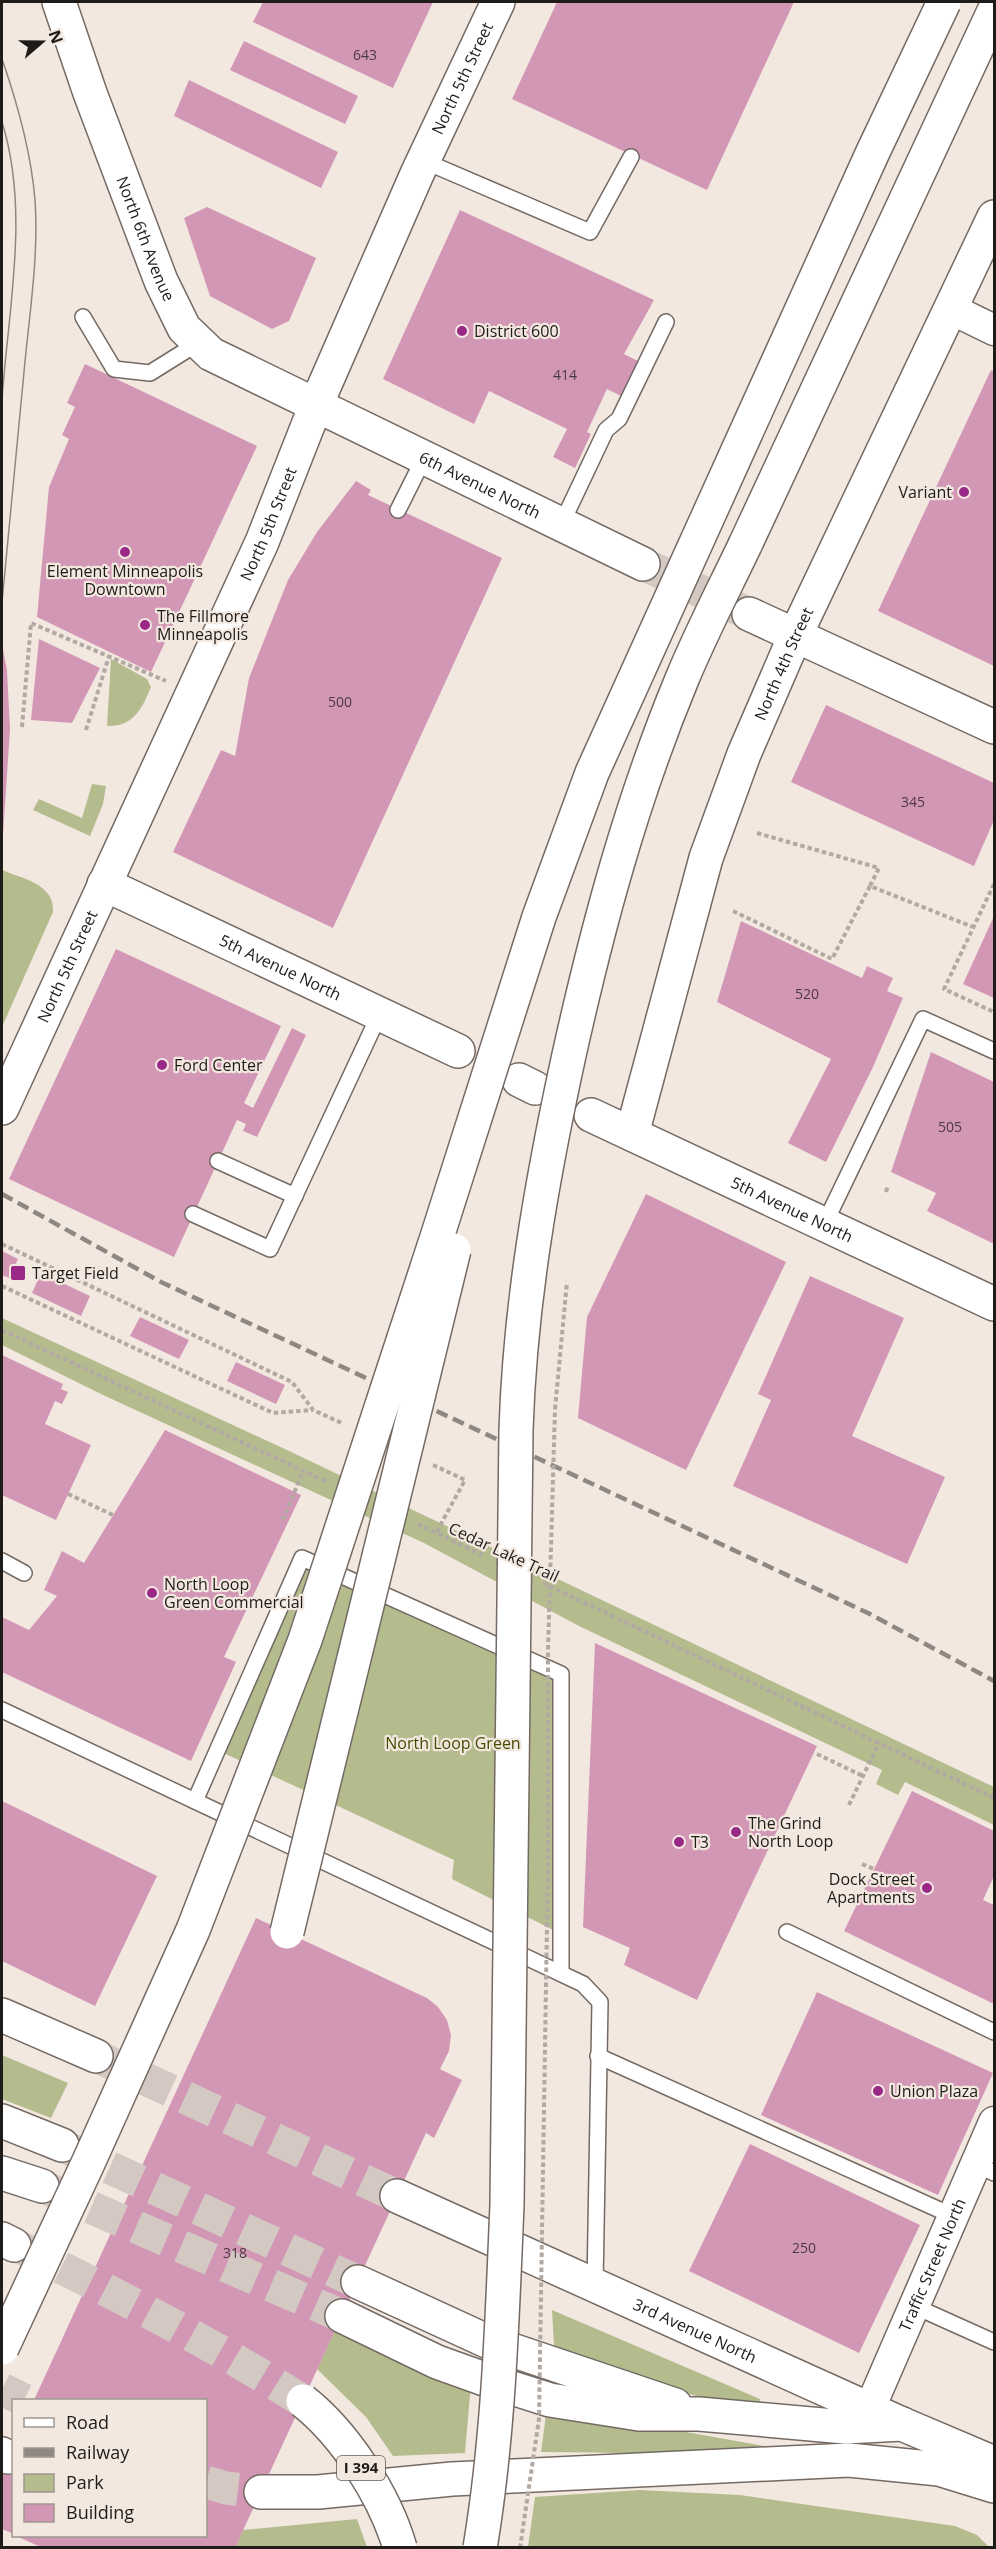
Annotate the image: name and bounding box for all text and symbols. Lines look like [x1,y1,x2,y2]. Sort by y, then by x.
north arrow [12,12,72,72]
street label: North 5th Street [426,18,498,138]
text: N [44,27,69,47]
house number: 643 [353,45,377,64]
street label: North 6th Avenue [111,173,180,305]
place label: District 600 [474,320,559,342]
marker: District 600 [455,324,469,338]
house number: 414 [553,365,577,384]
street label: 6th Avenue North [416,446,544,524]
street label: North 5th Street [235,463,302,584]
place label: Variant [899,481,952,503]
marker: Variant [957,485,971,499]
marker: Element Minneapolis Downtown [118,545,132,559]
place label: Element Minneapolis Downtown [47,560,203,600]
street label: North 4th Street [749,603,818,724]
place label: The Fillmore Minneapolis [157,605,249,645]
marker: The Fillmore Minneapolis [138,618,152,632]
house number: 500 [328,692,352,711]
house number: 345 [901,792,925,811]
street label: North 5th Street [32,906,103,1026]
street label: 5th Avenue North [216,929,345,1005]
house number: 520 [795,984,819,1003]
place label: Ford Center [174,1054,263,1076]
marker: Ford Center [155,1058,169,1072]
house number: 505 [938,1117,962,1136]
street label: 5th Avenue North [727,1171,857,1247]
place label: Target Field [32,1262,119,1284]
marker: Target Field [9,1264,27,1282]
street label: Cedar Lake Trail [445,1517,563,1587]
place label: North Loop Green Commercial [164,1573,304,1613]
marker: North Loop Green Commercial [145,1586,159,1600]
park label: North Loop Green [385,1732,521,1754]
place label: The Grind North Loop [748,1812,833,1852]
marker: The Grind North Loop [729,1825,743,1839]
place label: T3 [691,1831,709,1853]
marker: T3 [672,1835,686,1849]
place label: Dock Street Apartments [827,1868,915,1908]
marker: Dock Street Apartments [920,1881,934,1895]
place label: Union Plaza [890,2080,978,2102]
marker: Union Plaza [871,2084,885,2098]
street label: Traffic Street North [893,2195,971,2335]
house number: 250 [792,2238,816,2257]
house number: 318 [223,2243,247,2262]
street label: 3rd Avenue North [630,2293,760,2368]
legend [12,2399,207,2537]
text: Road [66,2410,109,2434]
text: Railway [66,2440,130,2464]
road number: I 394 [337,2456,385,2480]
text: Park [66,2470,104,2494]
text: Building [66,2500,134,2524]

